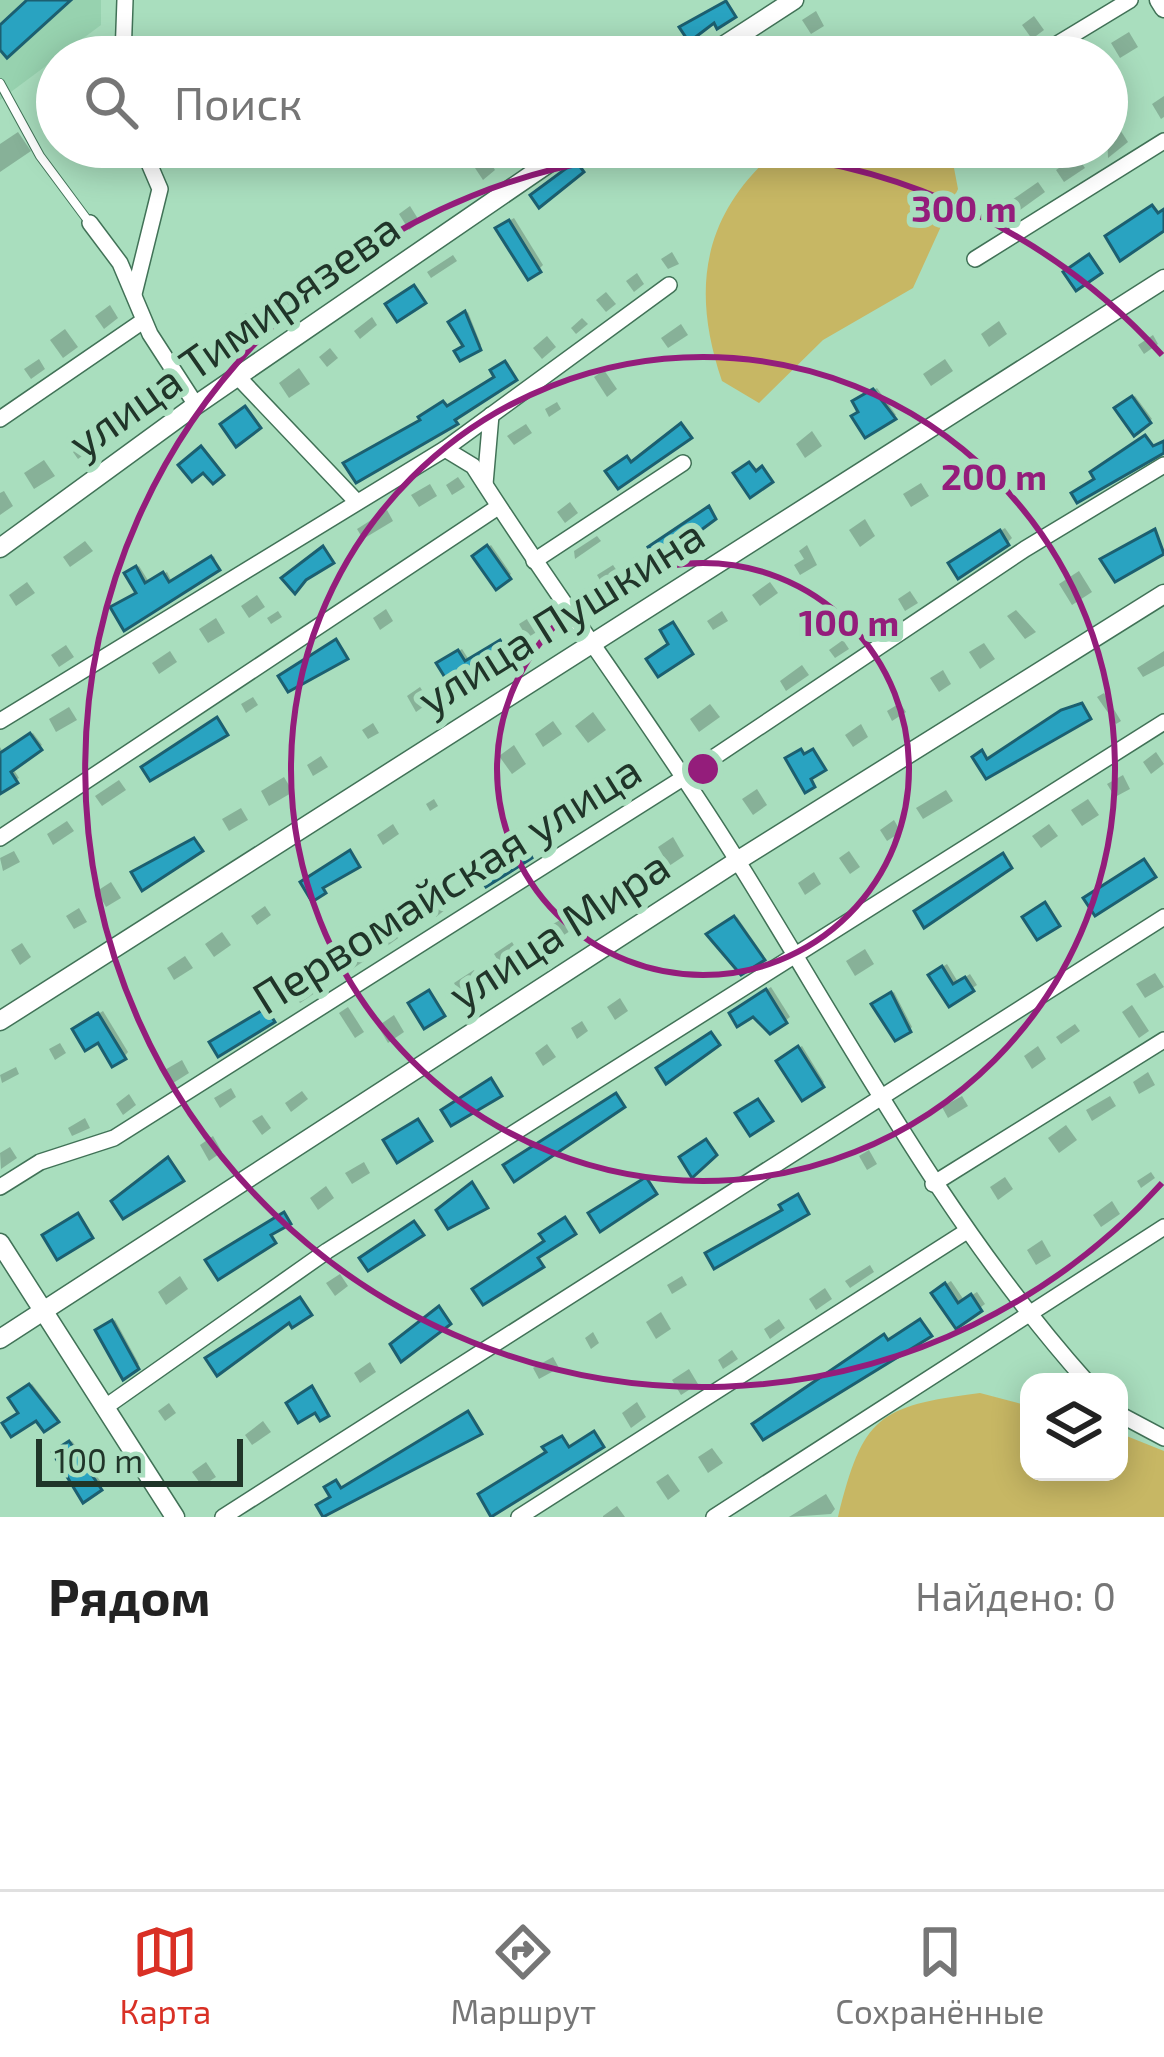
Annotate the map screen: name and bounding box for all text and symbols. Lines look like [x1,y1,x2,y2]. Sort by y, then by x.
search box [36,36,1128,168]
icon: search [78,69,144,135]
text: Поиск [174,75,302,129]
text: 300 m [911,186,1017,229]
street label: улица Тимирязева [57,199,409,469]
text: 200 m [941,454,1047,497]
street label: улица Пушкина [407,506,714,726]
text: 100 m [799,600,899,643]
street label: Первомайская улица [242,741,650,1025]
centre of rings [682,748,724,790]
street label: улица Мира [437,837,679,1021]
map controls [1020,1373,1128,1481]
button: layers [1020,1373,1128,1481]
scale bar [36,1433,243,1486]
text: 100 m [54,1440,143,1480]
text: Рядом [48,1565,211,1626]
text: Найдено: 0 [915,1572,1116,1619]
tab: Карта [120,1919,211,2031]
tab: Маршрут [450,1919,596,2031]
tab: Сохранённые [835,1919,1044,2031]

